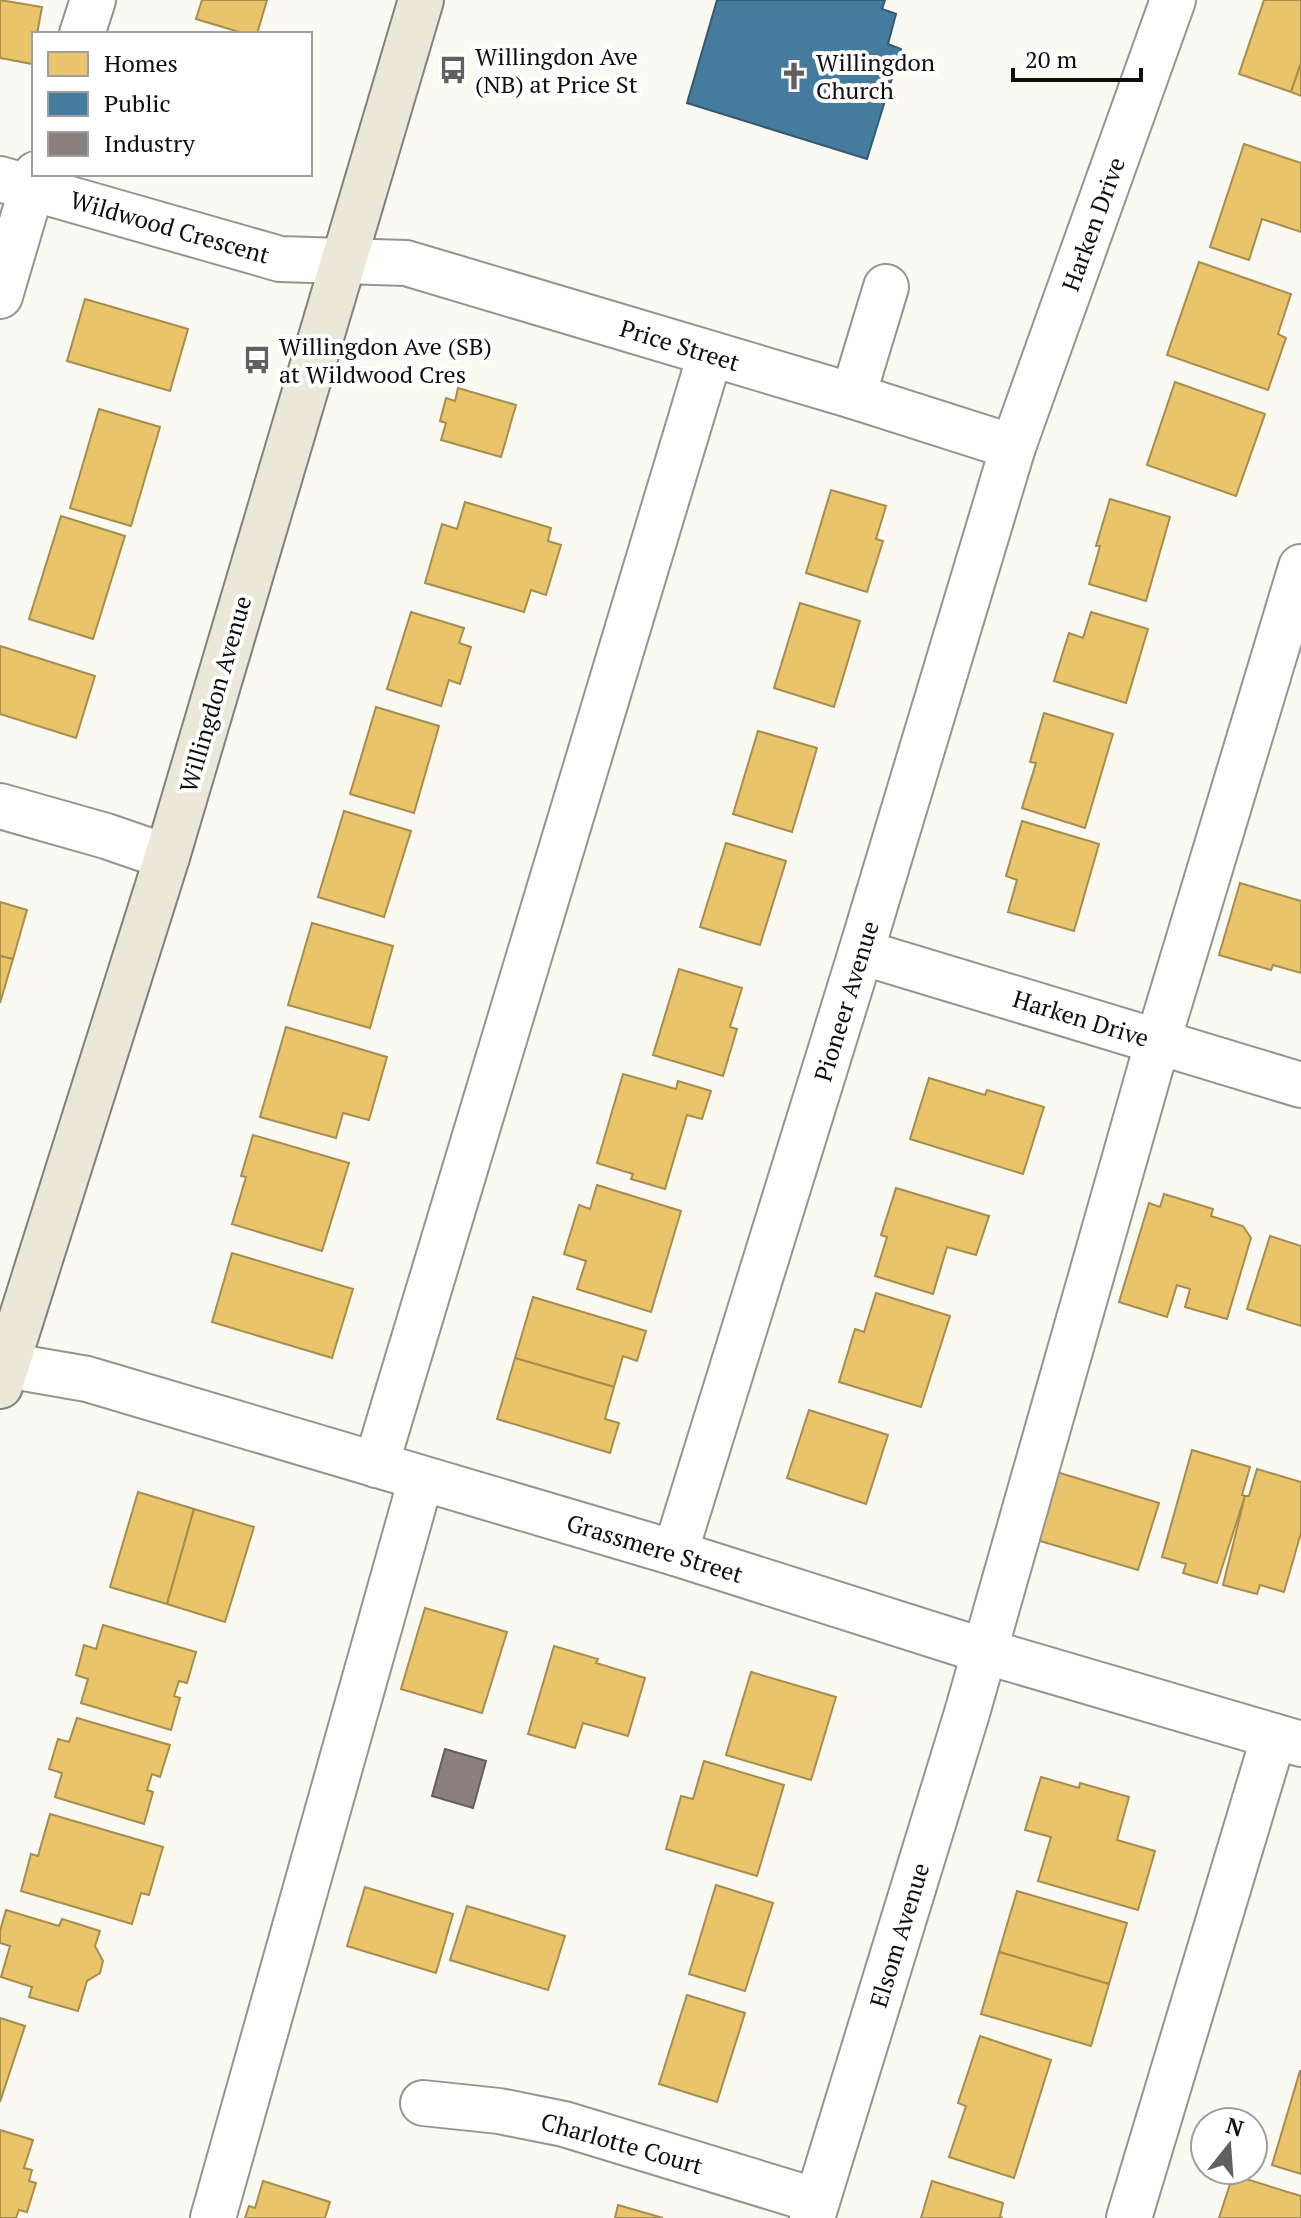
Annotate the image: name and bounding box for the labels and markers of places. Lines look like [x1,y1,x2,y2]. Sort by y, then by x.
place label: Willingdon Ave (NB) at Price St [475,40,638,100]
place label: Willingdon Church [816,46,935,106]
bus stop icon: Willingdon Ave (NB) at Price St [438,55,468,85]
church icon: Willingdon Church [779,61,809,91]
place label: Willingdon Ave (SB) at Wildwood Cres [279,330,492,390]
bus stop icon: Willingdon Ave (SB) at Wildwood Cres [242,345,272,375]

